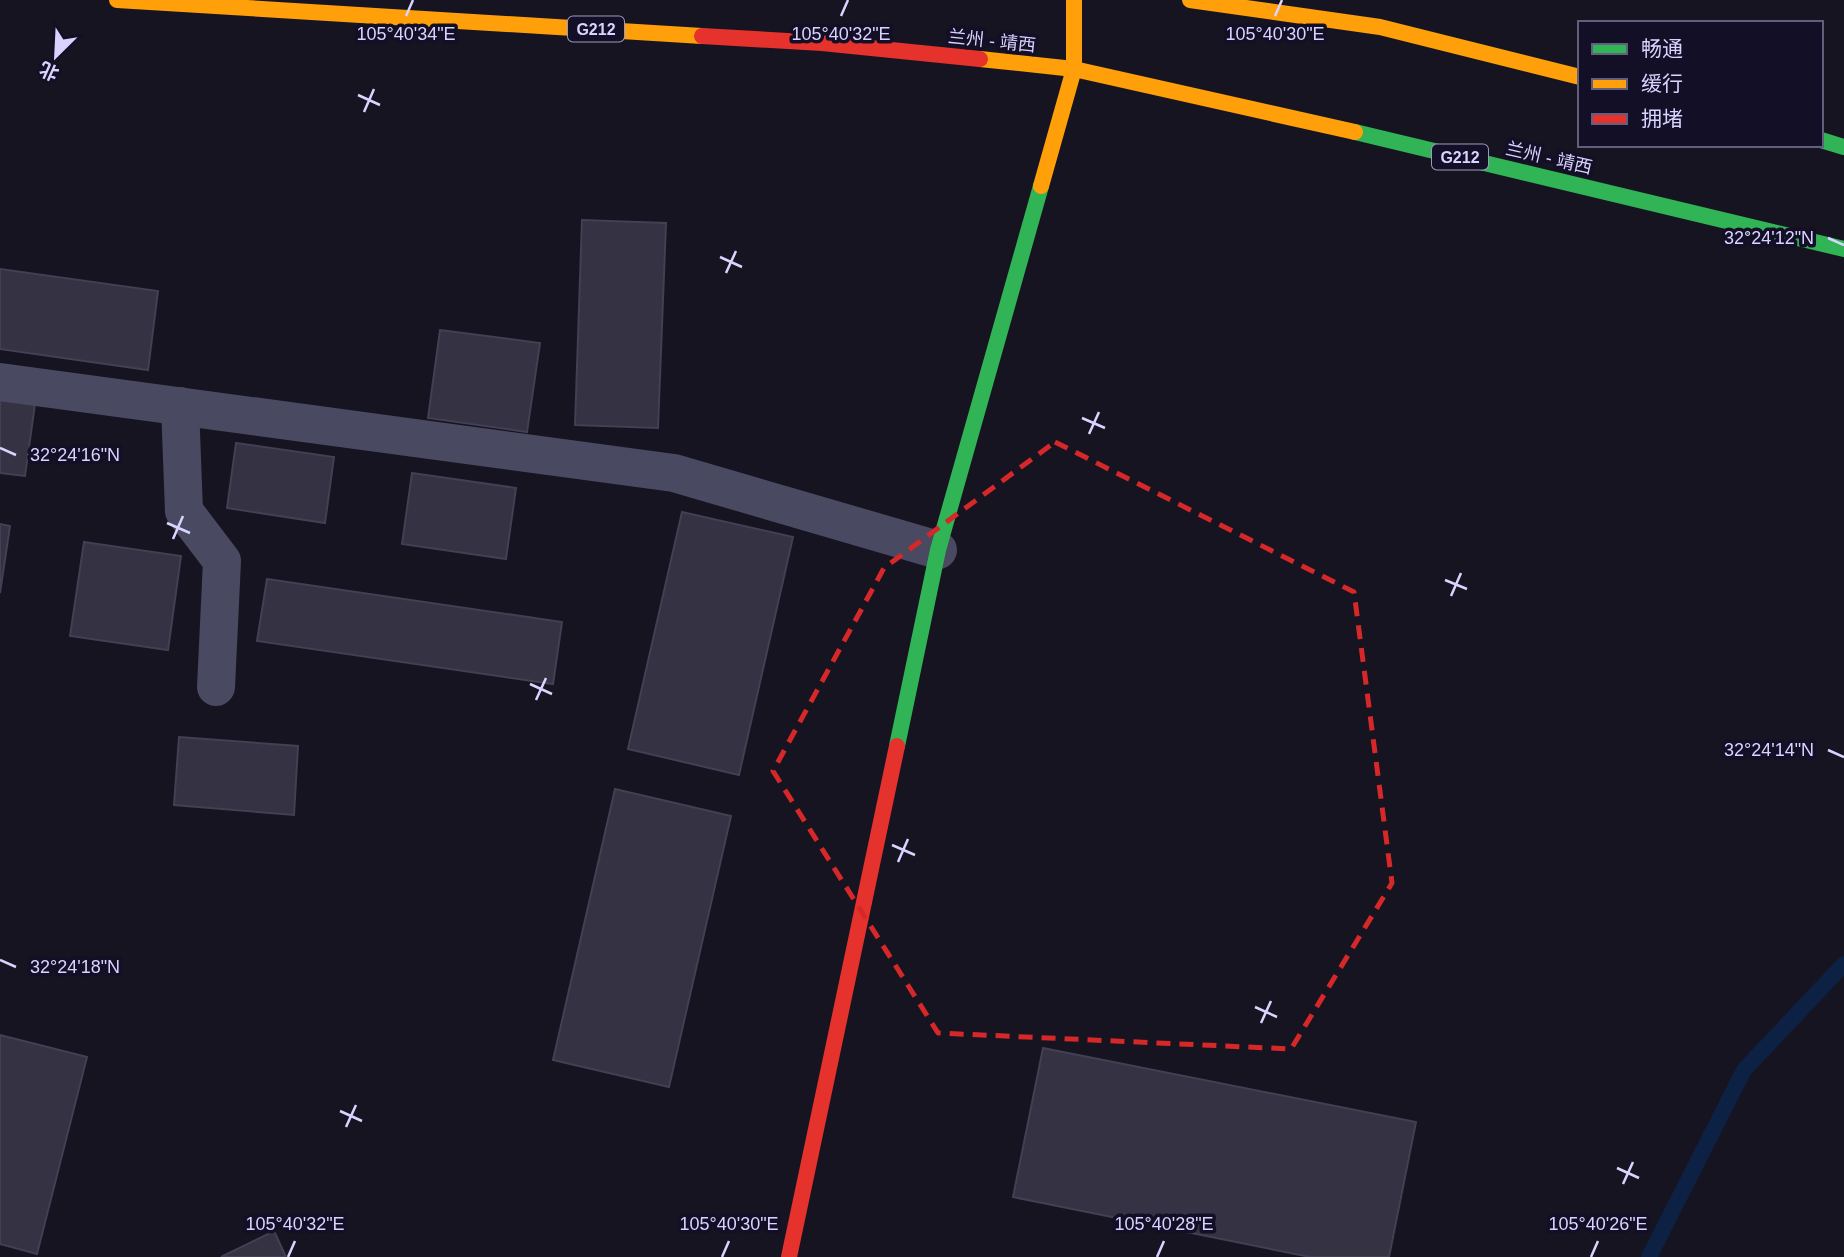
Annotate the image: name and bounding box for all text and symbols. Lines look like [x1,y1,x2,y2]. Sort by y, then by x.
road number: G212 [568,17,624,42]
north arrow [21,21,91,91]
legend [1578,21,1823,147]
text: 105°40'34"E [356,24,456,44]
text: 105°40'32"E [791,24,891,44]
text: 105°40'30"E [1225,24,1325,44]
street label: 兰州 - 靖西 [947,26,1037,56]
text: 畅通 [1641,37,1683,60]
text: 北 [36,58,62,85]
text: 缓行 [1641,72,1683,95]
text: 拥堵 [1641,107,1683,130]
street label: 兰州 - 靖西 [1504,138,1594,178]
road number: G212 [1432,144,1488,169]
text: 32°24'12"N [1724,228,1814,248]
text: 32°24'16"N [30,445,120,465]
text: 32°24'14"N [1724,740,1814,760]
text: 32°24'18"N [30,957,120,977]
text: 105°40'32"E [245,1214,345,1234]
text: 105°40'30"E [679,1214,779,1234]
text: 105°40'28"E [1114,1214,1214,1234]
text: 105°40'26"E [1548,1214,1648,1234]

